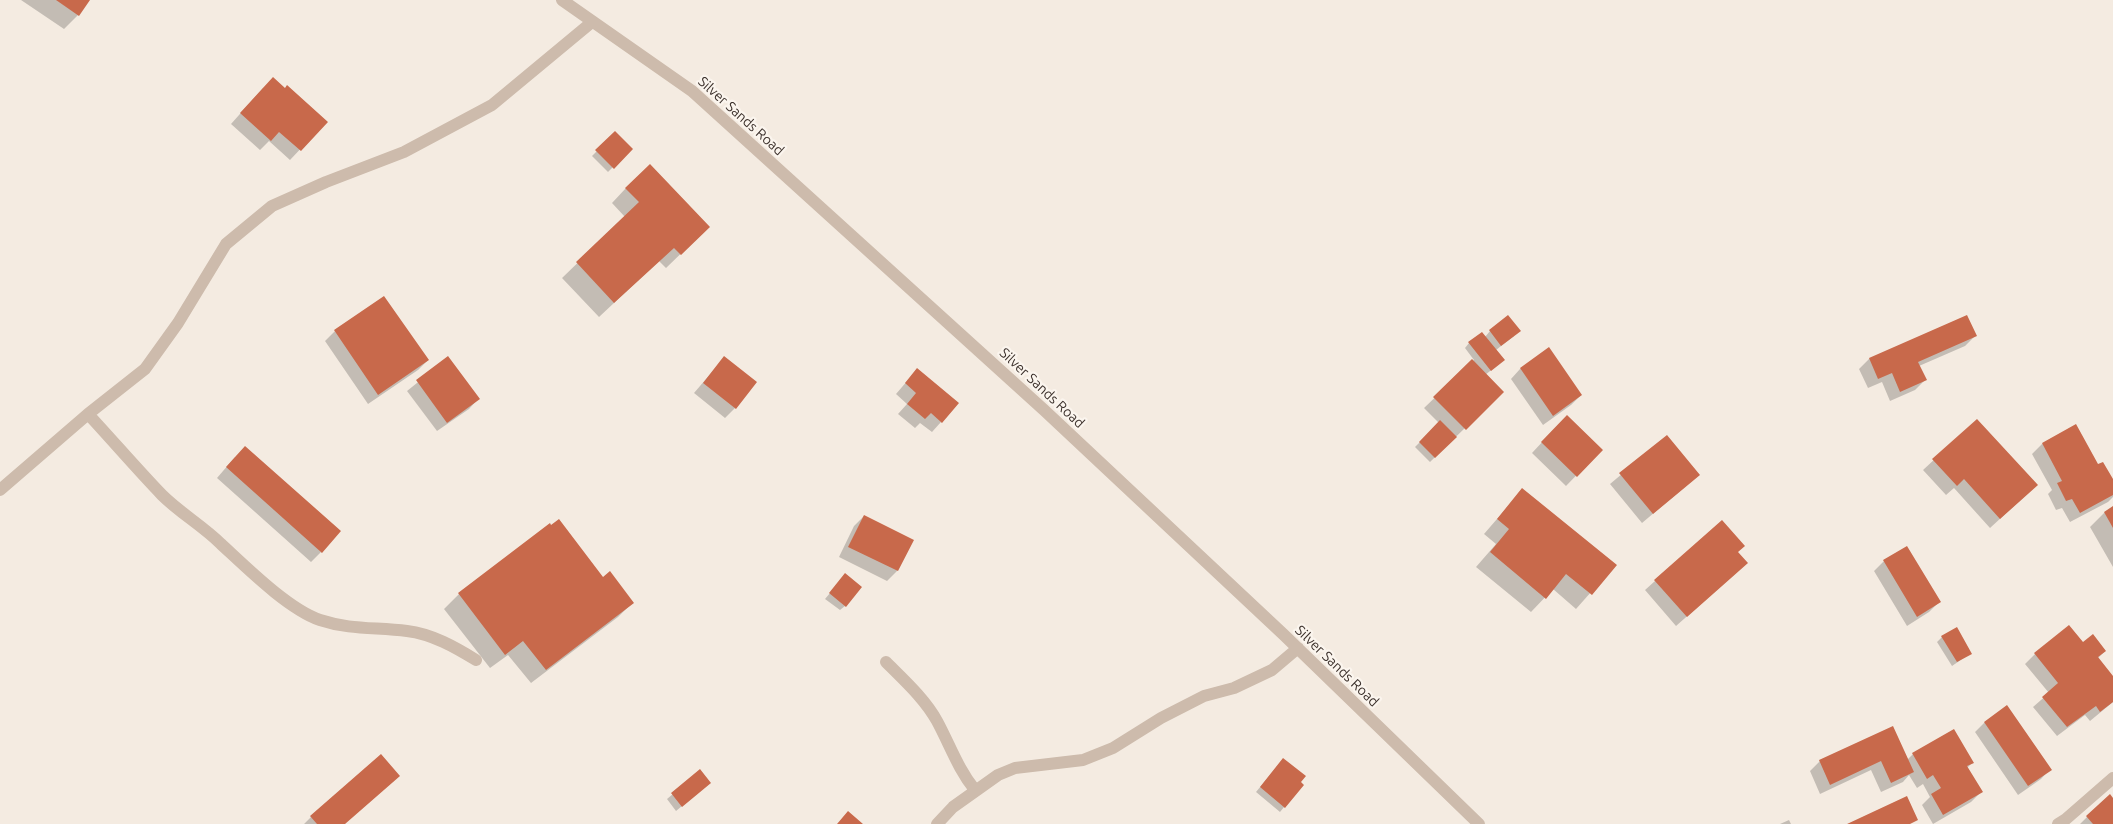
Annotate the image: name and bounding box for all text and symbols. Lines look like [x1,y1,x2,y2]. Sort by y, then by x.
street label: Silver Sands Road [695,73,787,159]
street label: Silver Sands Road [996,344,1088,432]
street label: Silver Sands Road [1292,622,1382,710]

